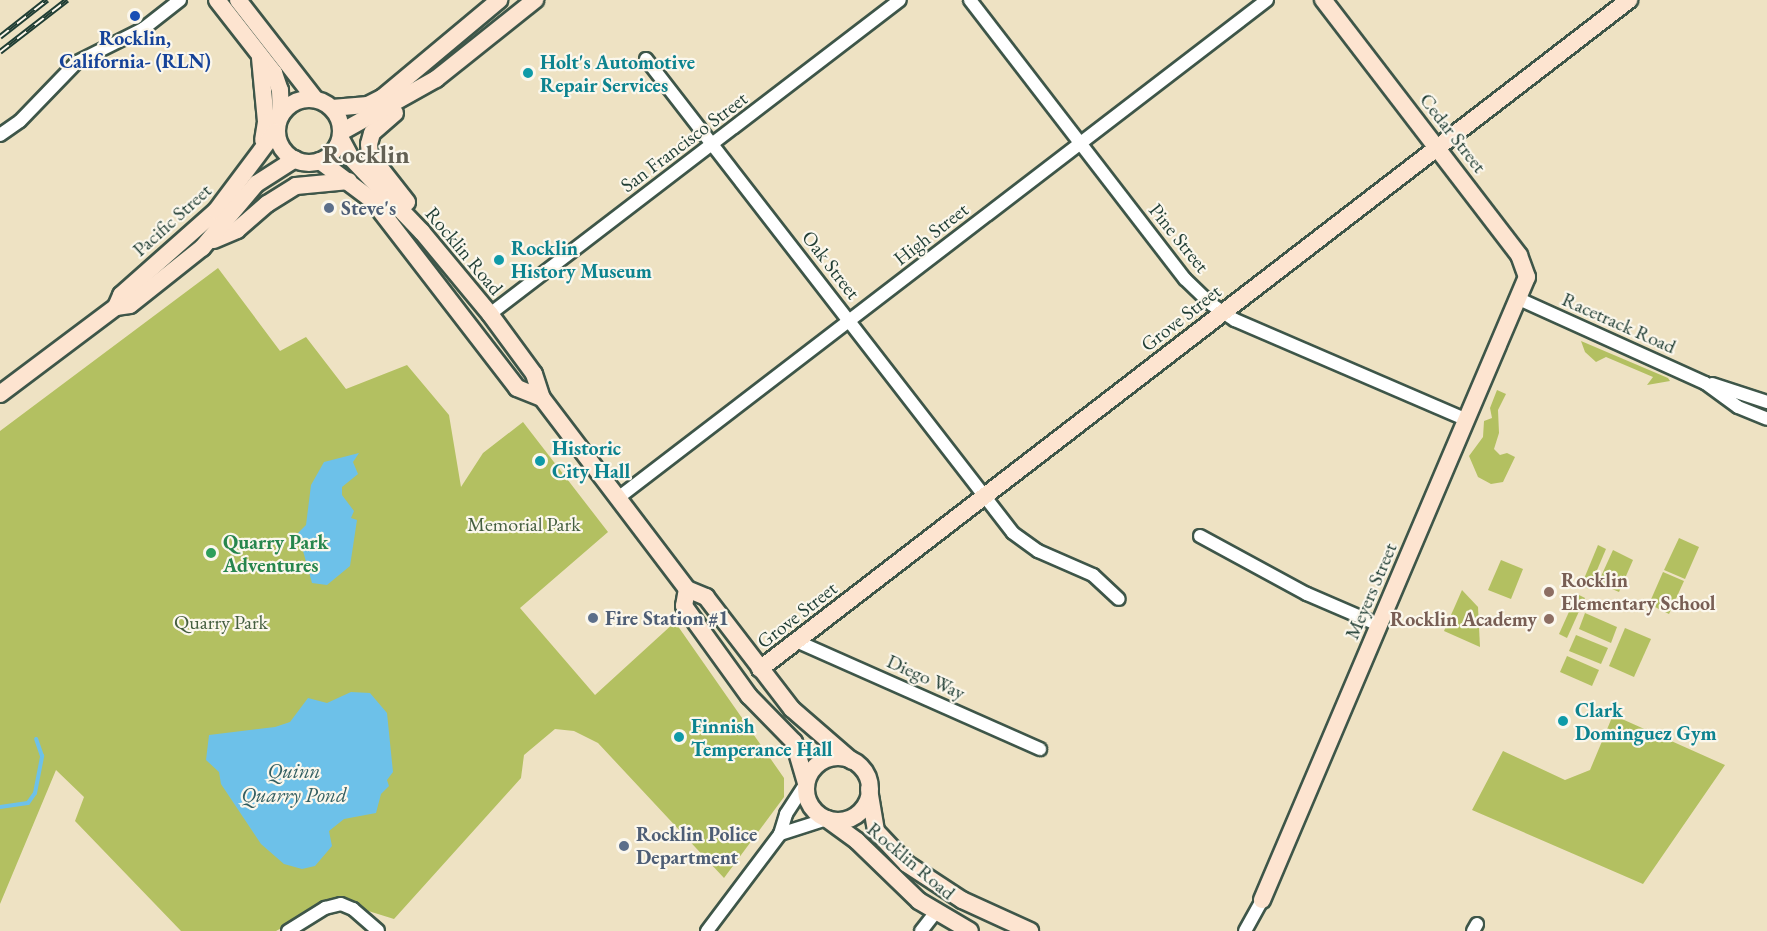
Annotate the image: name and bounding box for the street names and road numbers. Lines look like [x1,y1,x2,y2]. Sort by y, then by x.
street label: San Francisco Street [616,87,752,197]
street label: Cedar Street [1414,88,1492,178]
street label: Pacific Street [128,178,216,262]
street label: High Street [889,197,973,271]
street label: Pine Street [1144,198,1214,278]
street label: Rocklin Road [420,202,508,300]
street label: Oak Street [797,226,865,304]
street label: Grove Street [1136,279,1226,357]
street label: Racetrack Road [1558,287,1680,359]
street label: Meyers Street [1340,539,1402,643]
street label: Grove Street [752,576,842,654]
street label: Diego Way [883,649,969,705]
street label: Rocklin Road [862,817,960,905]

